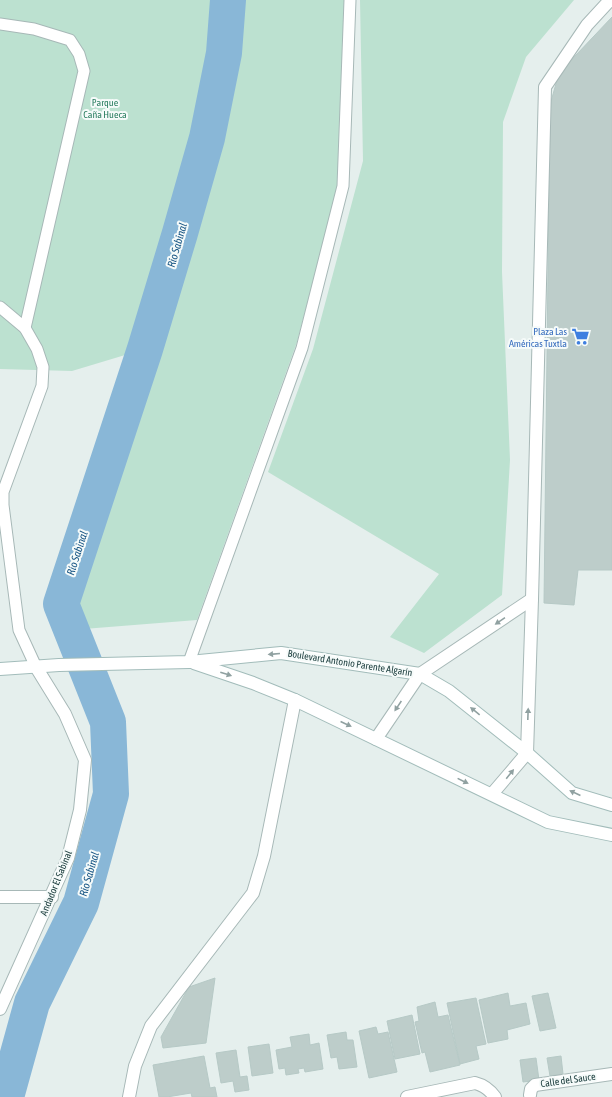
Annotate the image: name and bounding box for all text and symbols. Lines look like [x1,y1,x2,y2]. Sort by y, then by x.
park label: Parque Caña Hueca [83,97,127,120]
water label: Río Sabinal [165,221,189,269]
place label: Plaza Las Américas Tuxtla [509,326,567,349]
supermarket icon: Plaza Las Américas Tuxtla [570,327,590,347]
water label: Río Sabinal [64,529,90,577]
one-way arrow [494,617,505,624]
street label: Boulevard Antonio Parente Algarín [287,648,413,678]
one-way arrow [268,650,280,657]
one-way arrow [221,671,233,677]
one-way arrow [394,701,402,711]
one-way arrow [469,707,480,716]
one-way arrow [525,707,531,720]
one-way arrow [340,721,352,727]
one-way arrow [505,768,514,779]
one-way arrow [458,778,469,784]
one-way arrow [569,790,581,796]
street label: Andador El Sabinal [38,849,74,917]
water label: Río Sabinal [77,850,101,898]
street label: Calle del Sauce [540,1071,597,1089]

